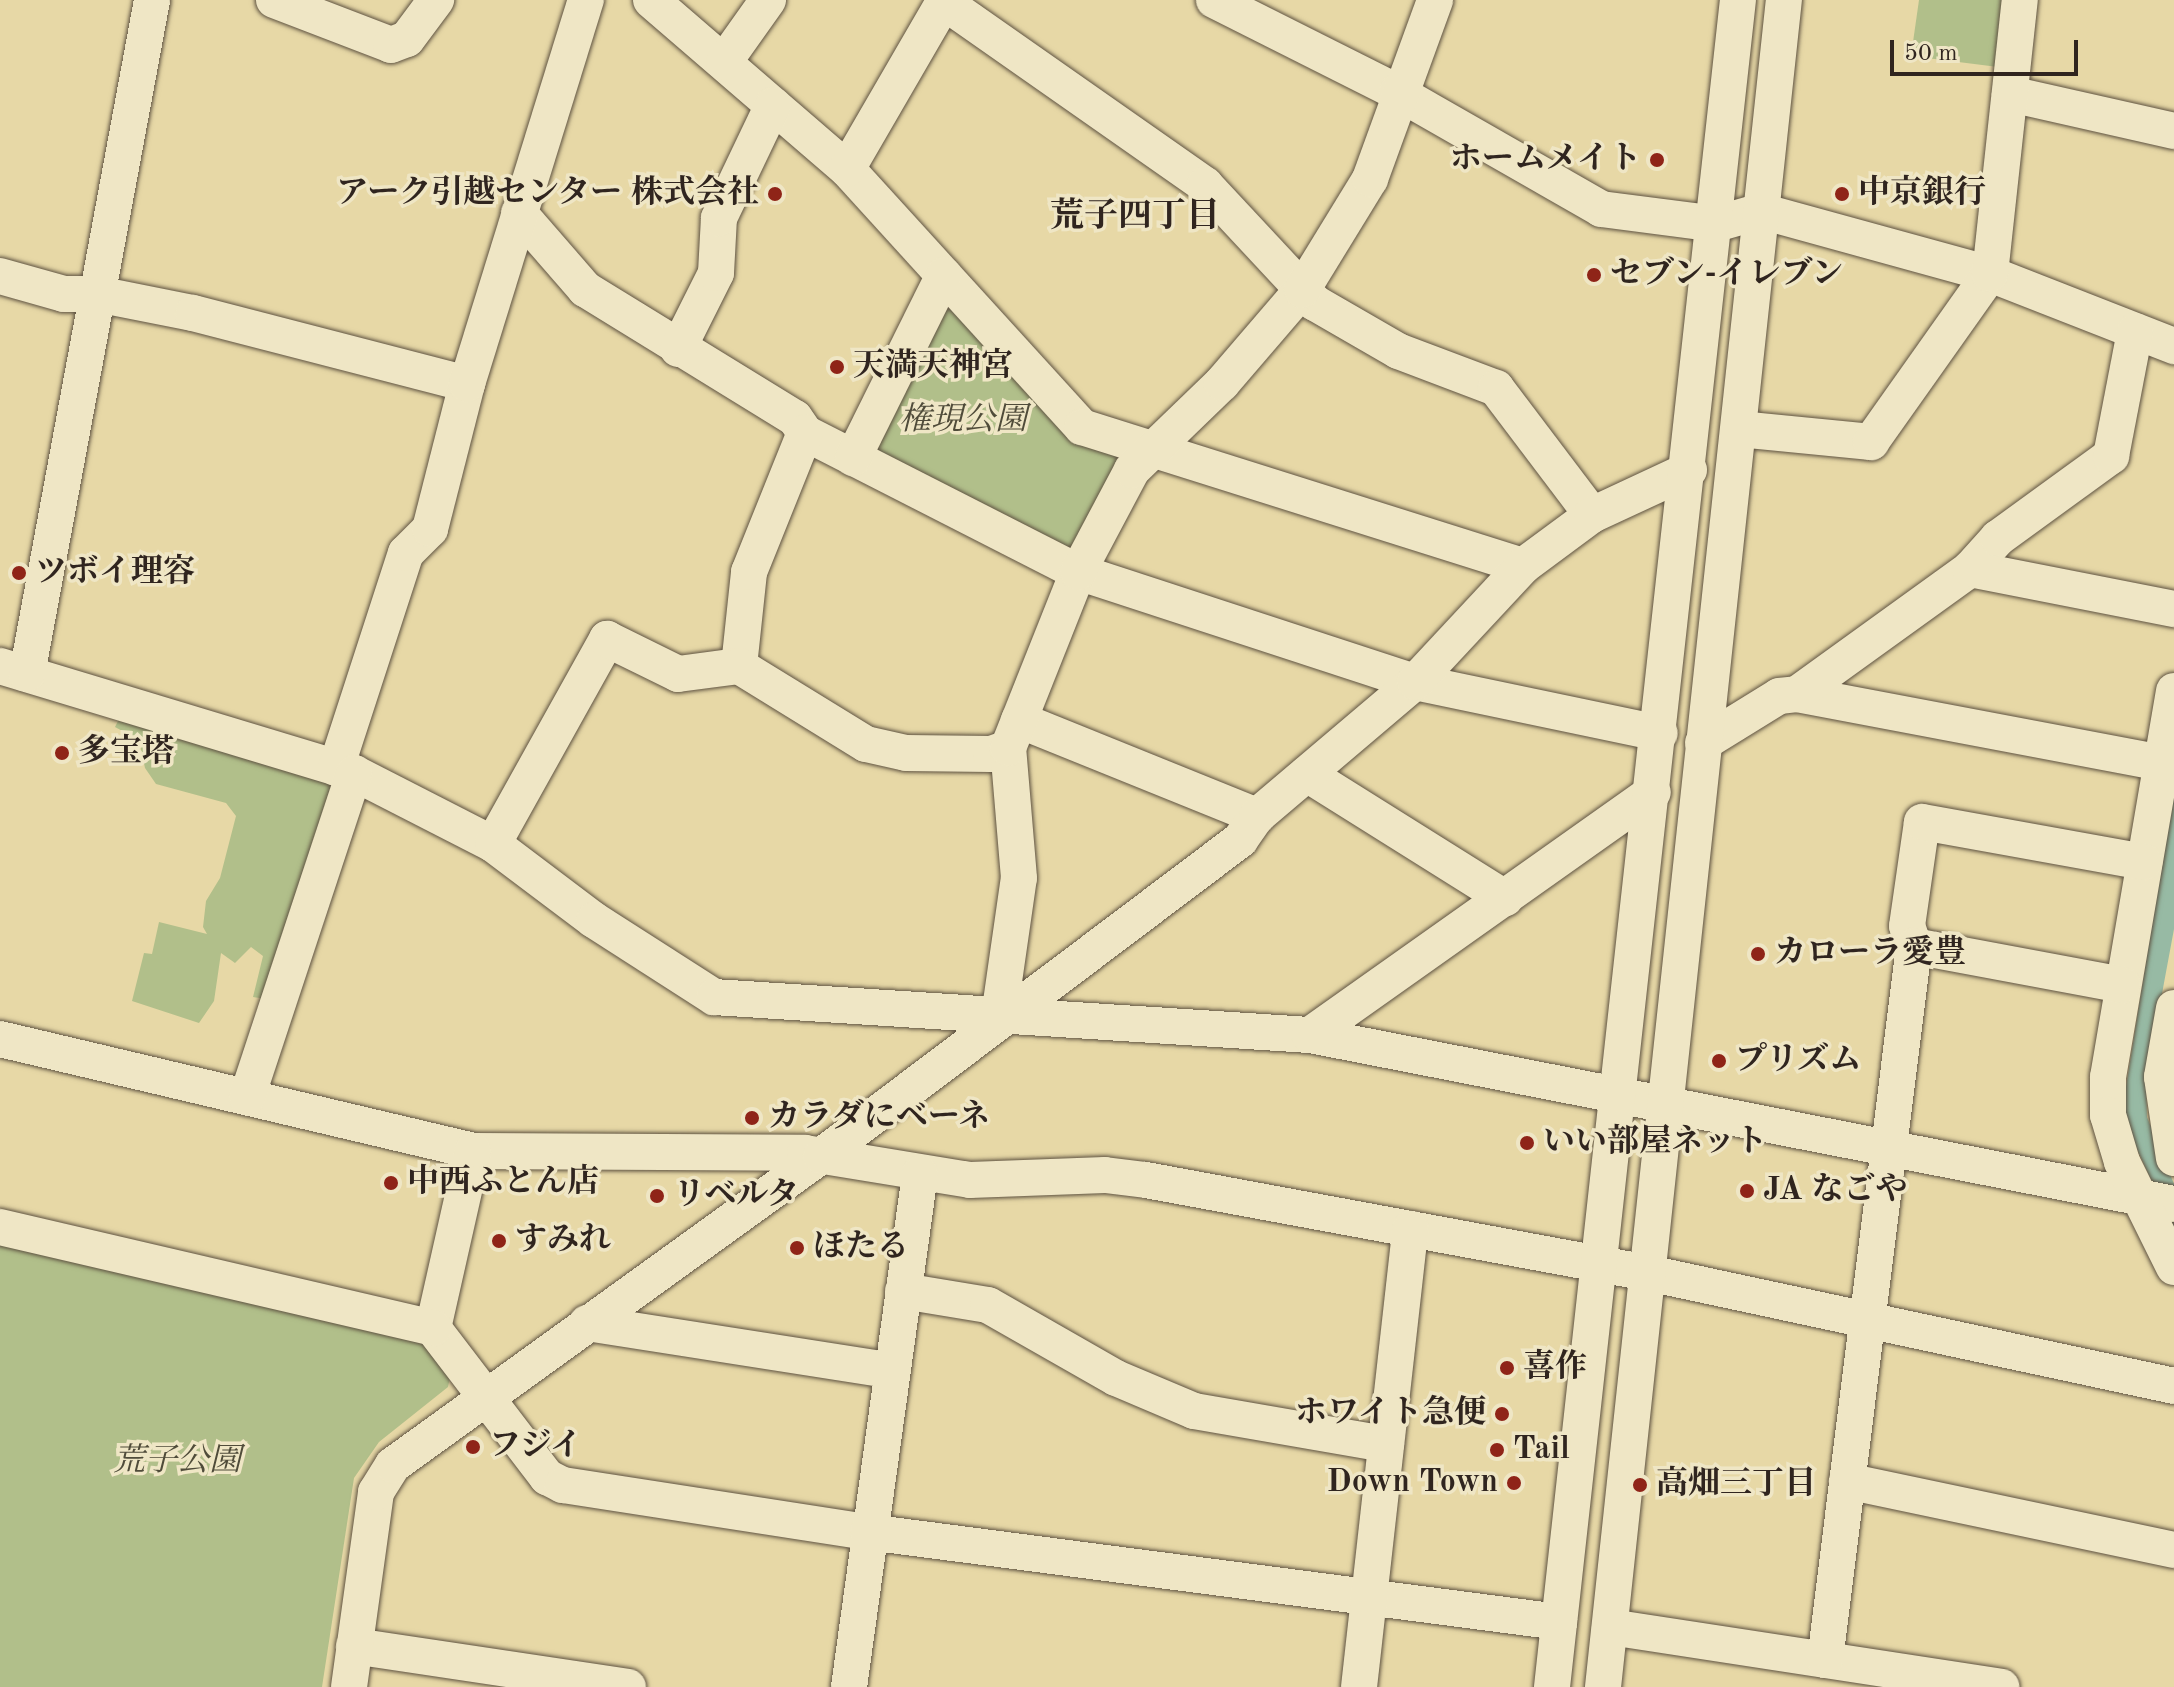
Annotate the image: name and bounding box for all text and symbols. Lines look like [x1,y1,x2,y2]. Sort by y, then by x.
scale bar [1894,24,2082,74]
text: 50 m [1904,42,1958,66]
place label: ホームメイト [1449,141,1641,179]
marker: ホームメイト [1648,151,1666,169]
place label: アーク引越センター 株式会社 [335,175,759,213]
place label: 中京銀行 [1858,175,1986,213]
marker: アーク引越センター 株式会社 [766,185,784,203]
marker: 中京銀行 [1833,185,1851,203]
district label: 荒子四丁目 [1050,198,1220,238]
place label: セブン-イレブン [1610,256,1846,294]
marker: セブン-イレブン [1585,266,1603,284]
place label: 天満天神宮 [853,348,1013,386]
marker: 天満天神宮 [828,358,846,376]
park label: 権現公園 [899,402,1027,440]
place label: ツボイ理容 [35,554,195,592]
marker: ツボイ理容 [10,564,28,582]
place label: 多宝塔 [78,734,174,772]
marker: 多宝塔 [53,744,71,762]
place label: カローラ愛豊 [1774,935,1966,973]
marker: カローラ愛豊 [1749,945,1767,963]
place label: プリズム [1735,1042,1863,1080]
marker: プリズム [1710,1052,1728,1070]
place label: カラダにベーネ [768,1099,992,1137]
marker: カラダにベーネ [743,1109,761,1127]
place label: いい部屋ネット [1543,1124,1767,1162]
marker: いい部屋ネット [1518,1134,1536,1152]
place label: 中西ふとん店 [407,1164,599,1202]
place label: JA なごや [1763,1172,1908,1210]
marker: 中西ふとん店 [382,1174,400,1192]
place label: リベルタ [673,1177,801,1215]
marker: JA なごや [1738,1182,1756,1200]
marker: リベルタ [648,1187,666,1205]
place label: すみれ [515,1222,611,1260]
place label: ほたる [813,1229,909,1267]
marker: すみれ [490,1232,508,1250]
marker: ほたる [788,1239,806,1257]
place label: 喜作 [1523,1349,1587,1387]
marker: 喜作 [1498,1359,1516,1377]
place label: ホワイト急便 [1294,1395,1486,1433]
marker: ホワイト急便 [1493,1405,1511,1423]
place label: フジイ [489,1428,585,1466]
place label: Tail [1513,1431,1570,1469]
marker: フジイ [464,1438,482,1456]
marker: Tail [1488,1441,1506,1459]
park label: 荒子公園 [113,1443,241,1481]
place label: Down Town [1327,1464,1498,1502]
place label: 高畑三丁目 [1656,1466,1816,1504]
marker: Down Town [1505,1474,1523,1492]
marker: 高畑三丁目 [1631,1476,1649,1494]

